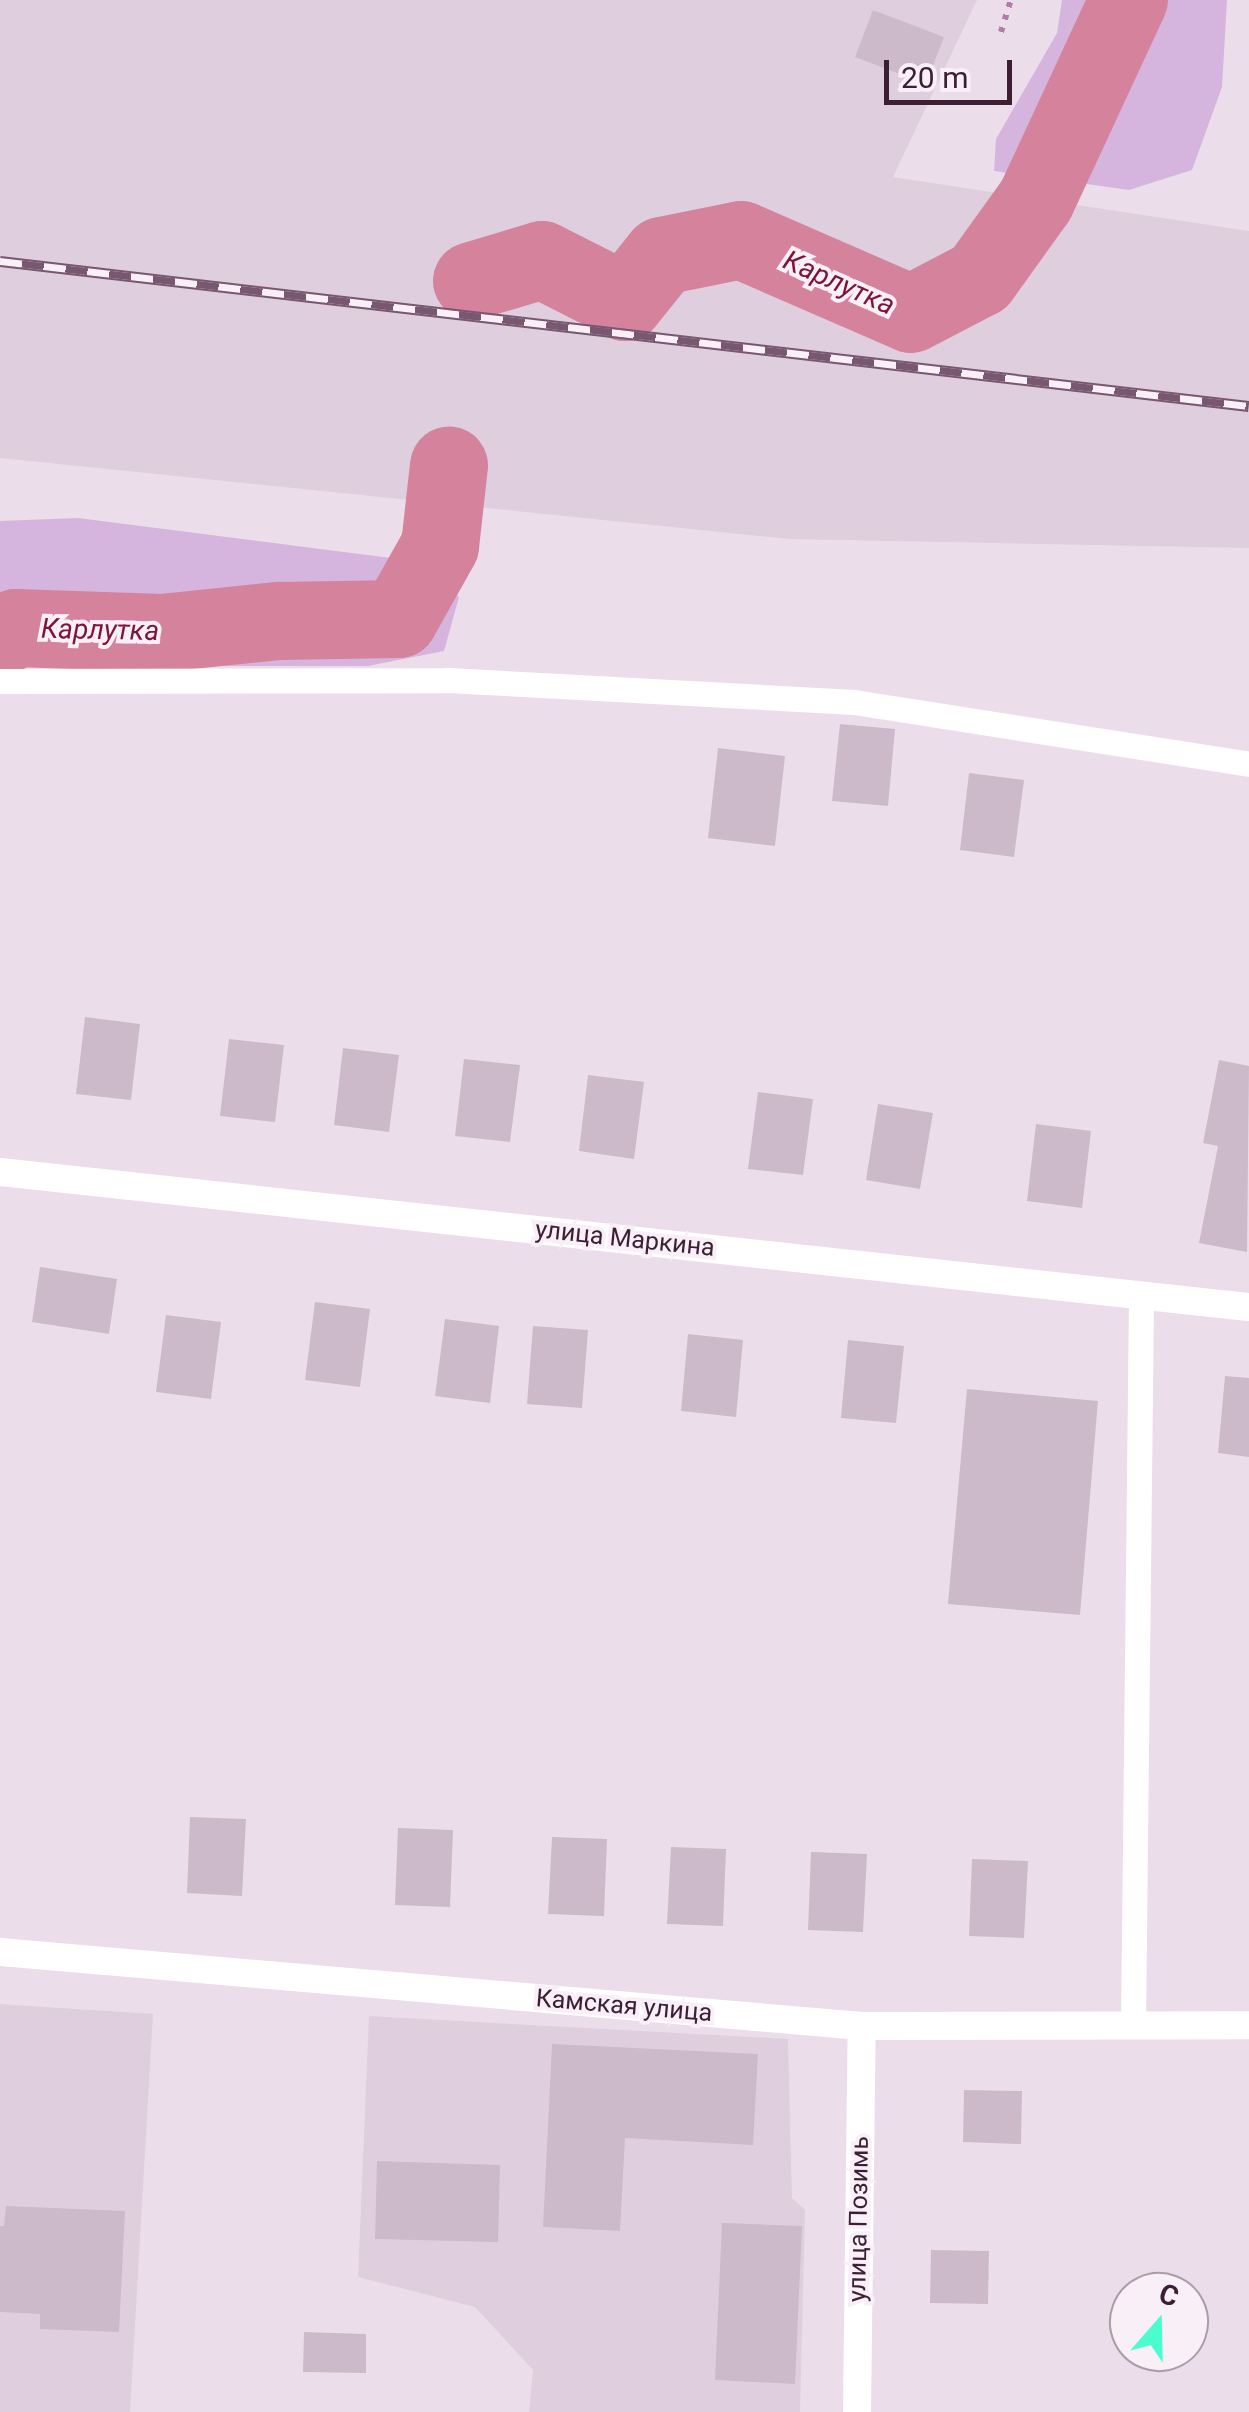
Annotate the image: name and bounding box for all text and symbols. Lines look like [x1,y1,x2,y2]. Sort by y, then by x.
scale bar [889,40,1016,102]
text: 20 m [901,60,968,95]
water label: Карлутка [778,244,900,322]
water label: Карлутка [41,612,159,648]
street label: улица Маркина [534,1215,716,1263]
street label: Камская улица [535,1983,713,2029]
street label: улица Позимь [843,2136,875,2302]
north arrow [1109,2272,1209,2372]
text: С [1154,2277,1183,2314]

